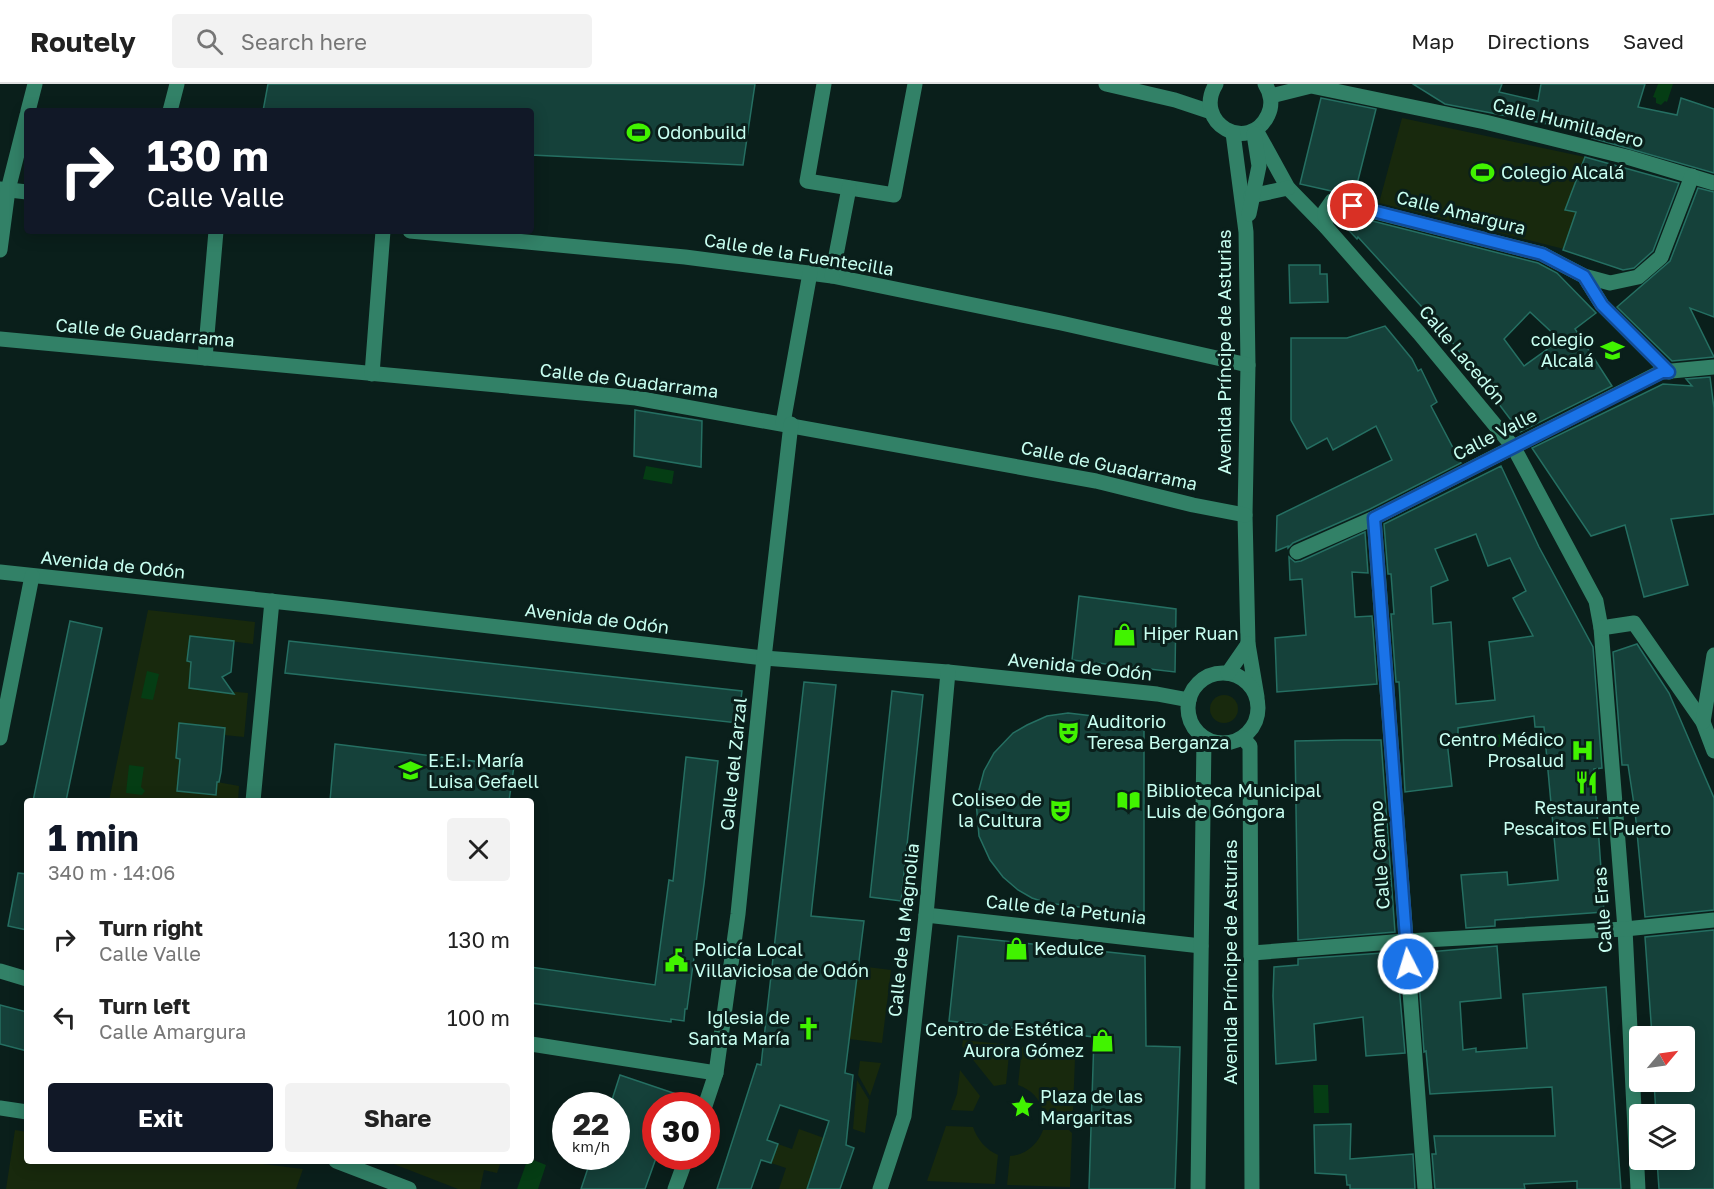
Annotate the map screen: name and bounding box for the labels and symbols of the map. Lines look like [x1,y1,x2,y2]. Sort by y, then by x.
street label: Calle Humilladero [1490,93,1646,151]
sports icon: Odonbuild [626,120,652,146]
place label: Odonbuild [657,121,747,143]
sports icon: Colegio Alcalá [1470,160,1496,186]
place label: Colegio Alcalá [1501,161,1624,183]
pin [1327,180,1378,231]
street label: Calle Amargura [1394,185,1528,239]
street label: Calle de la Fuentecilla [703,228,896,280]
street label: Avenida Príncipe de Asturias [1213,229,1235,475]
street label: Calle Lacedón [1415,300,1511,408]
street label: Calle de Guadarrama [55,313,236,351]
place label: colegio Alcalá [1531,328,1594,371]
school or university icon: colegio Alcalá [1599,337,1625,363]
street label: Calle de Guadarrama [539,358,720,402]
street label: Calle Valle [1449,404,1540,465]
street label: Calle de Guadarrama [1019,436,1199,494]
street label: Avenida de Odón [40,545,186,583]
street label: Avenida de Odón [524,598,670,638]
shop icon: Hiper Ruan [1112,621,1138,647]
place label: Hiper Ruan [1143,622,1239,644]
street label: Avenida de Odón [1007,647,1153,685]
street label: Calle del Zarzal [715,696,751,832]
place label: Auditorio Teresa Berganza [1087,710,1229,753]
theatre icon: Auditorio Teresa Berganza [1056,719,1082,745]
place label: Centro Médico Prosalud [1439,728,1564,771]
hospital icon: Centro Médico Prosalud [1569,737,1595,763]
place label: E.E.I. María Luisa Gefaell [428,749,539,792]
school or university icon: E.E.I. María Luisa Gefaell [397,758,423,784]
restaurant icon: Restaurante Pescaitos El Puerto [1574,769,1600,795]
place label: Biblioteca Municipal Luis de Góngora [1146,779,1322,822]
place label: Coliseo de la Cultura [952,788,1042,831]
library icon: Biblioteca Municipal Luis de Góngora [1115,788,1141,814]
place label: Restaurante Pescaitos El Puerto [1503,796,1671,839]
theatre icon: Coliseo de la Cultura [1047,797,1073,823]
street label: Calle Campo [1364,800,1394,910]
street label: Avenida Príncipe de Asturias [1219,839,1241,1085]
street label: Calle de la Magnolia [883,842,923,1018]
street label: Calle Eras [1588,866,1616,954]
street label: Calle de la Petunia [985,890,1147,928]
position arrow [1376,932,1440,996]
shop icon: Kedulce [1003,936,1029,962]
place label: Kedulce [1034,937,1104,959]
place label: Policía Local Villaviciosa de Odón [694,938,869,981]
public building icon: Policía Local Villaviciosa de Odón [663,947,689,973]
place label: Iglesia de Santa María [688,1006,790,1049]
church icon: Iglesia de Santa María [795,1015,821,1041]
place label: Centro de Estética Aurora Gómez [925,1018,1084,1061]
north arrow [1629,1026,1695,1092]
shop icon: Centro de Estética Aurora Gómez [1089,1027,1115,1053]
place label: Plaza de las Margaritas [1040,1085,1143,1128]
speed limit sign: 30 [642,1092,720,1170]
place icon: Plaza de las Margaritas [1009,1094,1035,1120]

